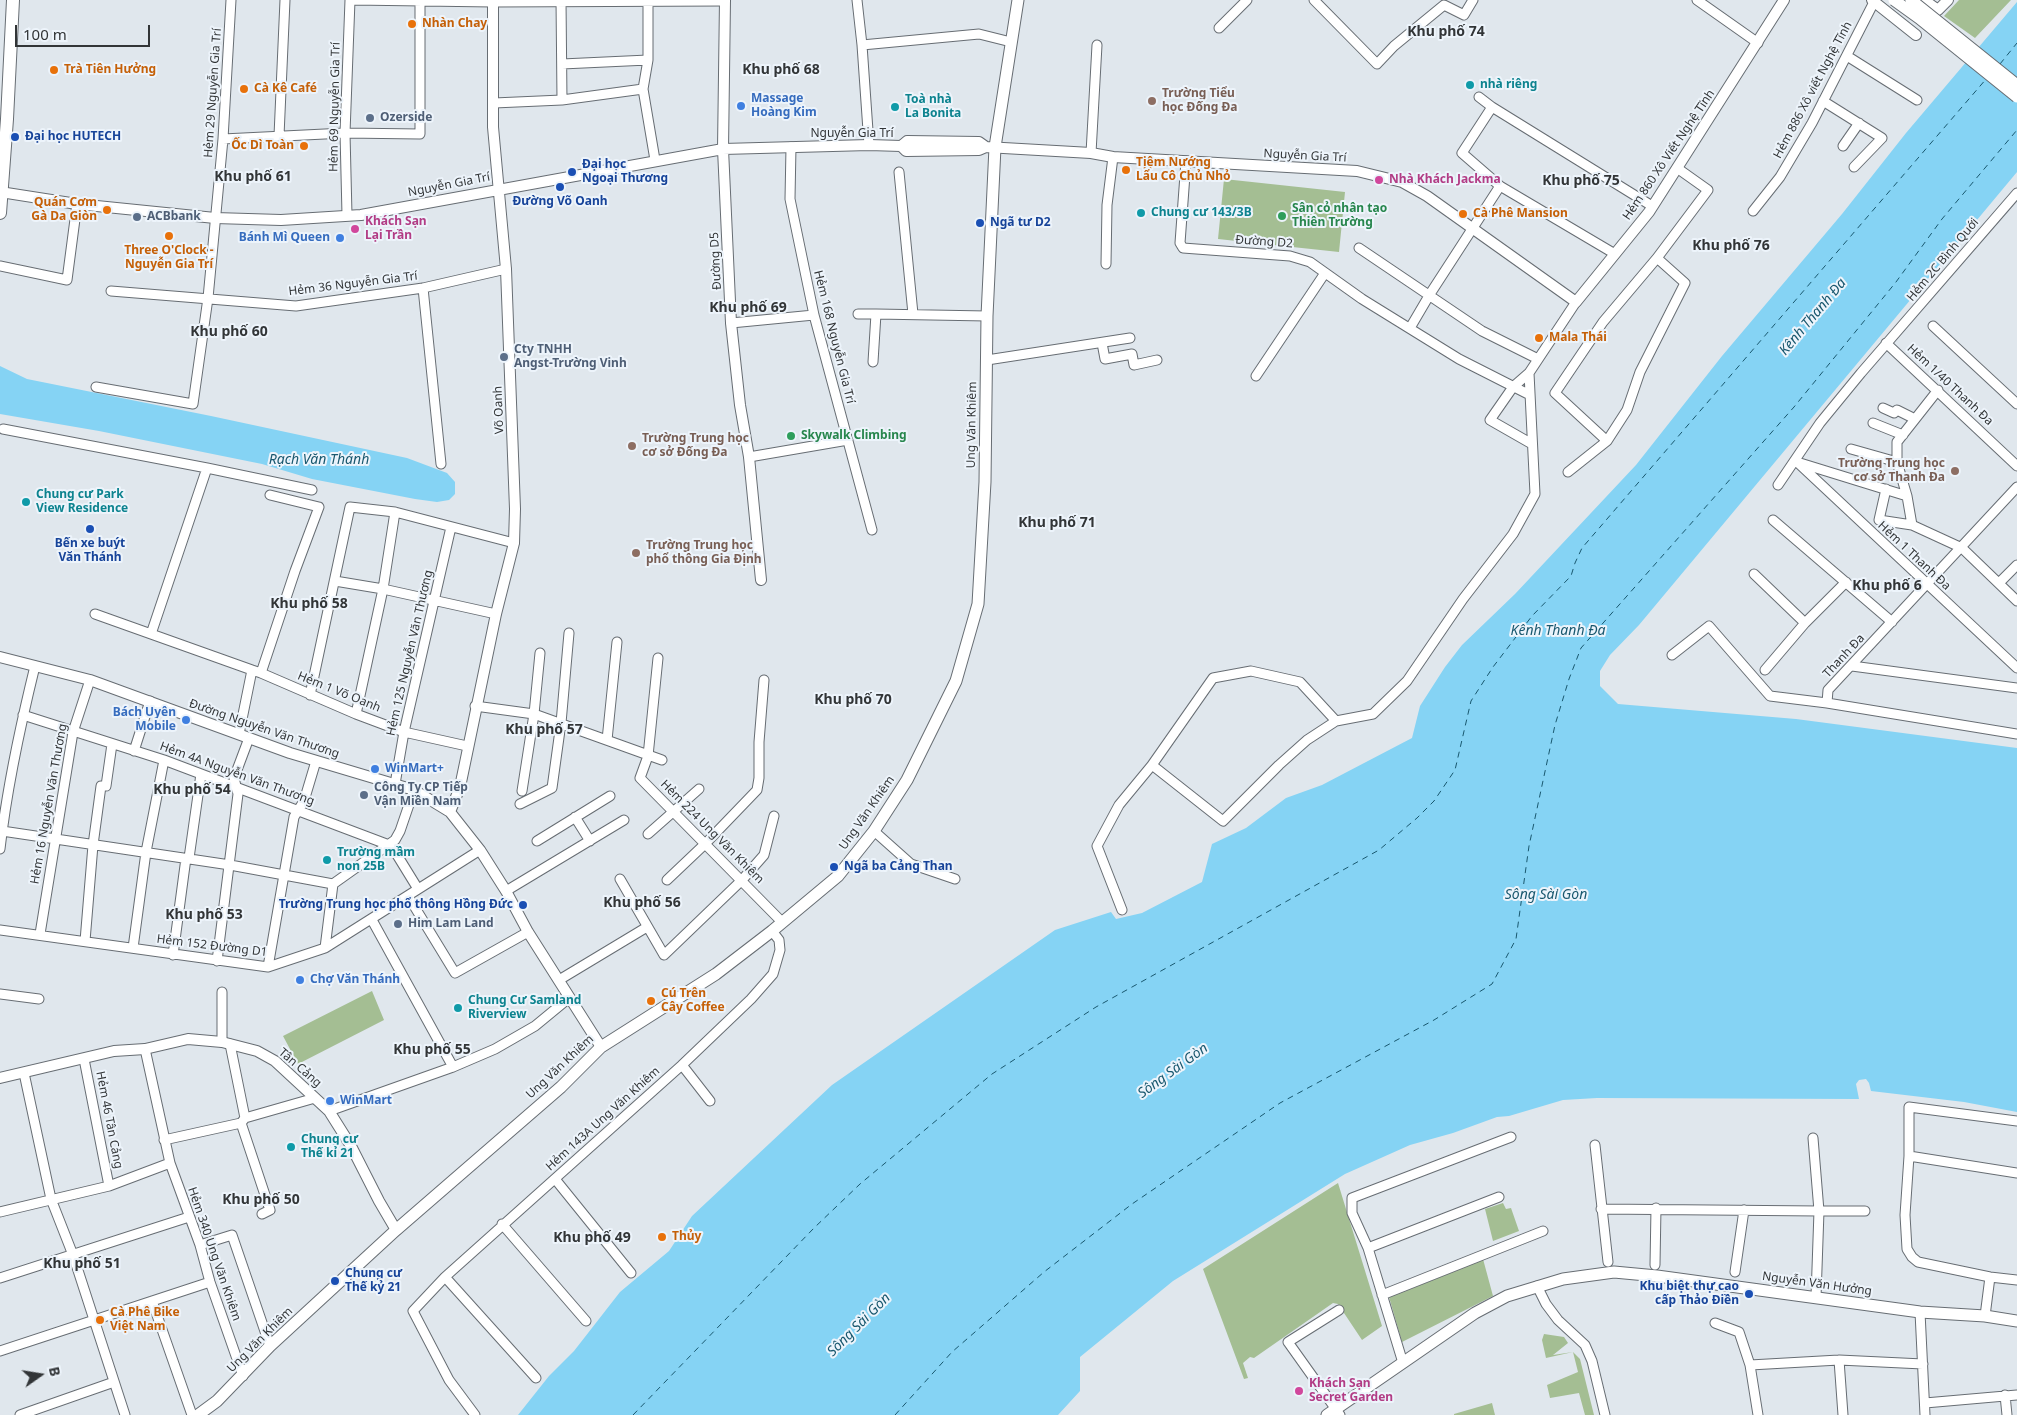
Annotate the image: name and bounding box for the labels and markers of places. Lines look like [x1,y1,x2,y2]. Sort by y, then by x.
place label: Nhàn Chay [422,17,487,31]
marker: Nhàn Chay [406,18,418,30]
place label: Trà Tiên Hưởng [64,63,156,77]
marker: Trà Tiên Hưởng [48,64,60,76]
place label: nhà riêng [1480,78,1537,92]
marker: nhà riêng [1464,79,1476,91]
place label: Cà Kê Café [254,82,317,96]
marker: Cà Kê Café [238,83,250,95]
place label: Trường Tiểu học Đống Đa [1162,87,1237,115]
place label: Massage Hoàng Kim [751,92,817,120]
place label: Toà nhà La Bonita [905,93,961,121]
marker: Trường Tiểu học Đống Đa [1146,95,1158,107]
marker: Massage Hoàng Kim [735,100,747,112]
marker: Toà nhà La Bonita [889,101,901,113]
place label: Ozerside [380,111,432,125]
marker: Ozerside [364,112,376,124]
place label: Đại học HUTECH [25,130,121,144]
marker: Đại học HUTECH [9,131,21,143]
place label: Ốc Dì Toàn [231,139,294,153]
marker: Ốc Dì Toàn [298,140,310,152]
place label: Tịệm Nướng Lẩu Cô Chủ Nhỏ [1136,156,1231,184]
place label: Đại học Ngoại Thương [582,158,668,186]
marker: Tịệm Nướng Lẩu Cô Chủ Nhỏ [1120,164,1132,176]
marker: Đại học Ngoại Thương [566,166,578,178]
place label: Nhà Khách Jackma [1389,173,1501,187]
marker: Nhà Khách Jackma [1373,174,1385,186]
marker: Đường Võ Oanh [554,181,566,193]
place label: Đường Võ Oanh [512,195,608,209]
place label: Quán Cơm Gà Da Giòn [31,196,97,224]
place label: Sân cỏ nhân tạo Thiên Trường [1292,202,1387,230]
marker: Quán Cơm Gà Da Giòn [101,204,113,216]
place label: Chung cư 143/3B [1151,206,1252,220]
marker: Chung cư 143/3B [1135,207,1147,219]
place label: Cà Phê Mansion [1473,207,1568,221]
marker: Cà Phê Mansion [1457,208,1469,220]
place label: ACBbank [147,210,201,224]
marker: Sân cỏ nhân tạo Thiên Trường [1276,210,1288,222]
marker: ACBbank [131,211,143,223]
place label: Khách Sạn Lại Trần [365,215,427,243]
place label: Ngã tư D2 [990,216,1051,230]
marker: Ngã tư D2 [974,217,986,229]
marker: Khách Sạn Lại Trần [349,223,361,235]
marker: Three O'Clock - Nguyễn Gia Trí [163,230,175,242]
place label: Bánh Mì Queen [239,231,330,245]
marker: Bánh Mì Queen [334,232,346,244]
place label: Three O'Clock - Nguyễn Gia Trí [124,244,214,272]
place label: Mala Thái [1549,331,1607,345]
marker: Mala Thái [1533,332,1545,344]
place label: Cty TNHH Angst-Trường Vinh [514,343,627,371]
marker: Cty TNHH Angst-Trường Vinh [498,351,510,363]
place label: Skywalk Climbing [801,429,907,443]
marker: Skywalk Climbing [785,430,797,442]
place label: Trường Trung học cơ sở Đống Đa [642,432,749,460]
marker: Trường Trung học cơ sở Đống Đa [626,440,638,452]
place label: Trường Trung học cơ sở Thanh Đa [1838,457,1945,485]
marker: Trường Trung học cơ sở Thanh Đa [1949,465,1961,477]
place label: Chung cư Park View Residence [36,488,128,516]
marker: Chung cư Park View Residence [20,496,32,508]
marker: Bến xe buýt Văn Thánh [84,523,96,535]
place label: Bến xe buýt Văn Thánh [55,537,125,565]
place label: Trường Trung học phổ thông Gia Định [646,539,762,567]
marker: Trường Trung học phổ thông Gia Định [630,547,642,559]
place label: Bách Uyên Mobile [113,706,176,734]
marker: Bách Uyên Mobile [180,714,192,726]
place label: WinMart+ [385,762,444,776]
marker: WinMart+ [369,763,381,775]
place label: Công Ty CP Tiếp Vận Miền Nam [374,781,468,809]
marker: Công Ty CP Tiếp Vận Miền Nam [358,789,370,801]
place label: Trường mầm non 25B [337,846,415,874]
marker: Trường mầm non 25B [321,854,333,866]
place label: Ngã ba Cảng Than [844,860,953,874]
marker: Ngã ba Cảng Than [828,861,840,873]
place label: Trường Trung học phổ thông Hồng Đức [279,898,513,912]
marker: Trường Trung học phổ thông Hồng Đức [517,899,529,911]
place label: Him Lam Land [408,917,494,931]
marker: Him Lam Land [392,918,404,930]
place label: Chợ Văn Thánh [310,973,400,987]
marker: Chợ Văn Thánh [294,974,306,986]
place label: Cú Trên Cây Coffee [661,987,725,1015]
place label: Chung Cư Samland Riverview [468,994,581,1022]
marker: Cú Trên Cây Coffee [645,995,657,1007]
marker: Chung Cư Samland Riverview [452,1002,464,1014]
place label: WinMart [340,1094,392,1108]
marker: WinMart [324,1095,336,1107]
place label: Chung cư Thế kỉ 21 [301,1133,358,1161]
marker: Chung cư Thế kỉ 21 [285,1141,297,1153]
place label: Thủy [672,1230,701,1244]
marker: Thủy [656,1231,668,1243]
place label: Chung cư Thế kỷ 21 [345,1267,402,1295]
marker: Chung cư Thế kỷ 21 [329,1275,341,1287]
place label: Khu biệt thự cao cấp Thảo Điền [1640,1280,1739,1308]
marker: Khu biệt thự cao cấp Thảo Điền [1743,1288,1755,1300]
place label: Cà Phê Bike Việt Nam [110,1306,180,1334]
marker: Cà Phê Bike Việt Nam [94,1314,106,1326]
place label: Khách Sạn Secret Garden [1309,1377,1393,1405]
marker: Khách Sạn Secret Garden [1293,1385,1305,1397]

